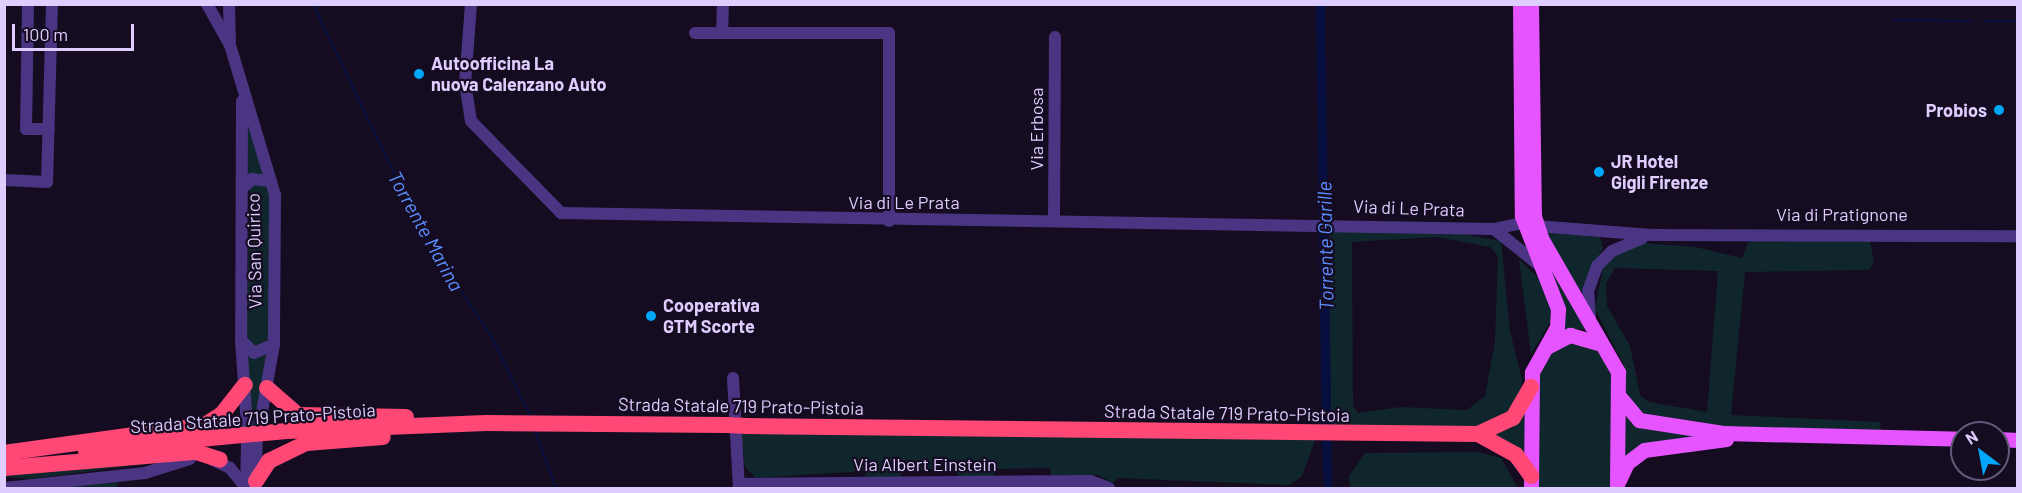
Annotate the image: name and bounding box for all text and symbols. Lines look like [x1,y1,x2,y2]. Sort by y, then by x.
scale bar [15,12,136,50]
text: 100 m [23,23,68,45]
place label: Autoofficina La nuova Calenzano Auto [431,53,606,96]
marker: Autoofficina La nuova Calenzano Auto [412,67,426,81]
street label: Via Erbosa [1025,88,1047,170]
place label: Probios [1926,99,1987,121]
marker: Probios [1992,103,2006,117]
place label: JR Hotel Gigli Firenze [1611,151,1708,194]
marker: JR Hotel Gigli Firenze [1592,165,1606,179]
water label: Torrente Marina [383,167,469,295]
water label: Torrente Garille [1312,181,1338,311]
street label: Via di Le Prata [848,191,960,213]
street label: Via San Quirico [242,193,266,309]
street label: Via di Le Prata [1353,195,1465,221]
street label: Via di Pratignone [1776,203,1908,225]
place label: Cooperativa GTM Scorte [663,295,760,338]
marker: Cooperativa GTM Scorte [644,309,658,323]
street label: Strada Statale 719 Prato-Pistoia [618,393,864,419]
street label: Strada Statale 719 Prato-Pistoia [130,399,376,437]
street label: Strada Statale 719 Prato-Pistoia [1104,400,1350,426]
north arrow [1950,421,2010,481]
text: N [1962,426,1981,448]
street label: Via Albert Einstein [853,453,997,475]

